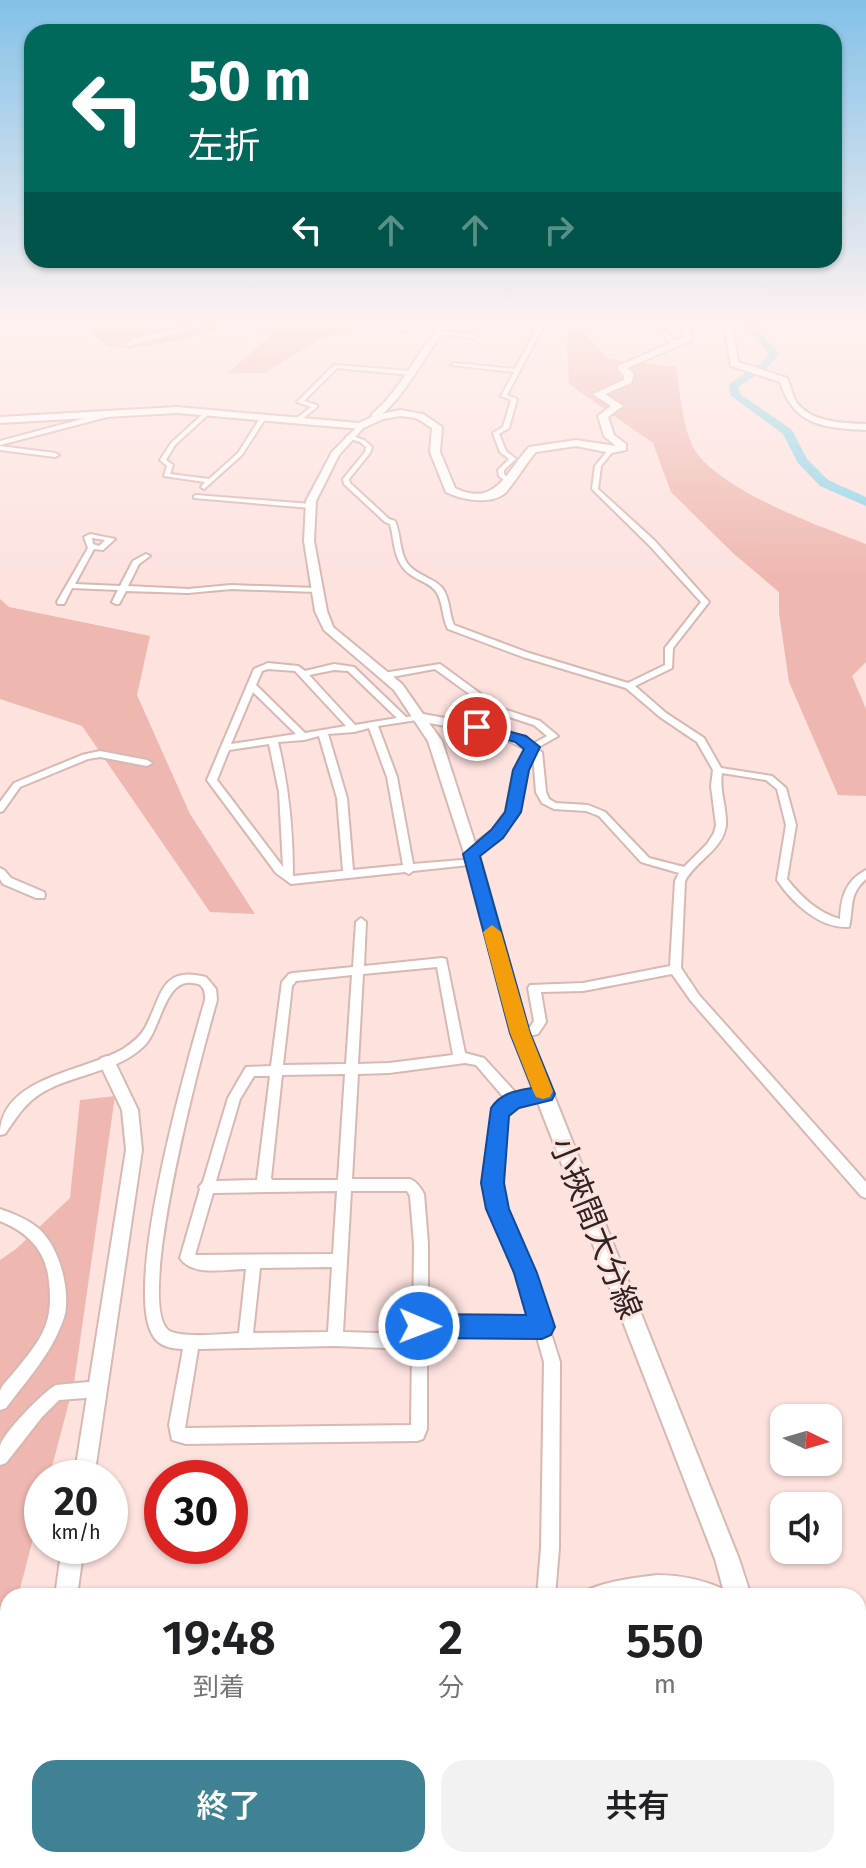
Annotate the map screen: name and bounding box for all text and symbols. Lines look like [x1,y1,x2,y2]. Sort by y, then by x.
text: 50 m [188,48,311,115]
icon: left [56,56,160,160]
text: 左折 [188,124,260,168]
icon: left [285,208,329,252]
icon: ahead [369,208,413,252]
icon: ahead [453,208,497,252]
icon: right [537,208,581,252]
pin [443,693,511,761]
icon: arrive [455,705,499,749]
street label: 小挾間大分線 [542,1132,650,1324]
position arrow [377,1284,461,1368]
north arrow [770,1404,842,1476]
map controls [770,1404,842,1564]
speed limit sign: 30 [144,1460,248,1564]
text: 20 [54,1478,98,1526]
button: sound [770,1492,842,1564]
text: km/h [51,1520,101,1544]
text: 19:48 [162,1609,276,1667]
text: 2 [439,1609,463,1667]
text: 550 [626,1612,704,1670]
text: m [654,1669,676,1700]
text: 到着 [193,1672,245,1703]
text: 分 [438,1672,464,1703]
button: 終了 [32,1760,425,1852]
button: 共有 [441,1760,834,1852]

